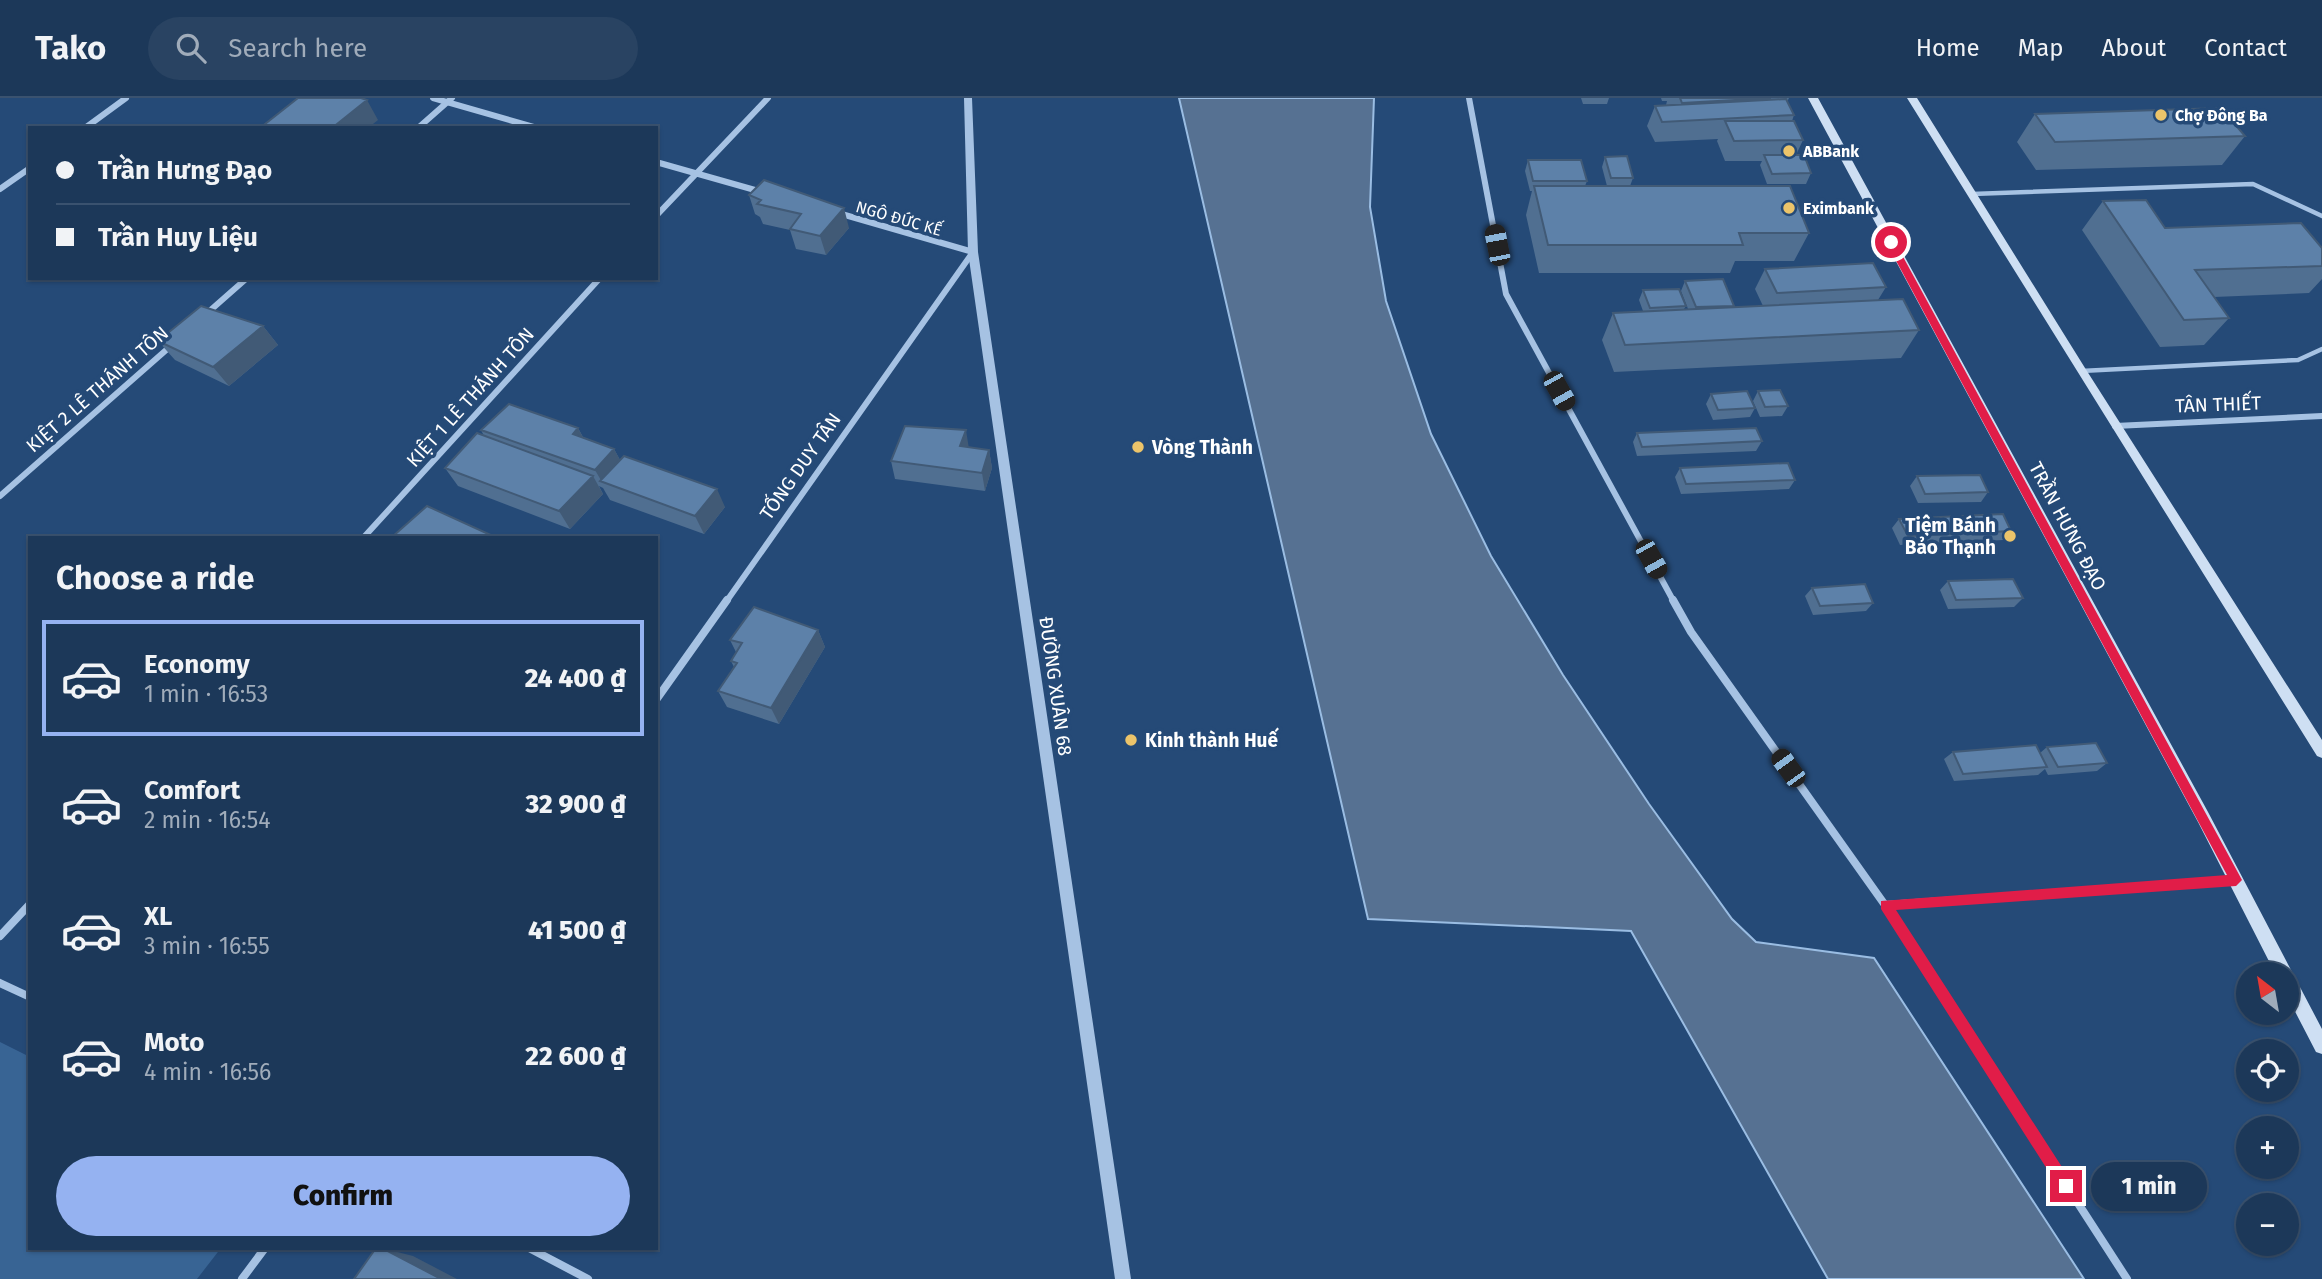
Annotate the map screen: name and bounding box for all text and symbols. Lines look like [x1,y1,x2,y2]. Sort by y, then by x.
search box [148,17,638,80]
text: Tako [35,28,106,68]
icon: search [172,29,210,67]
text: Search here [228,33,367,64]
text: Home [1916,34,1980,62]
text: Map [2018,34,2064,62]
text: About [2102,34,2166,62]
text: Contact [2204,34,2287,62]
place label: Chợ Đông Ba [2175,106,2268,125]
marker: Chợ Đông Ba [2153,107,2169,123]
place label: ABBank [1802,142,1859,161]
marker: ABBank [1781,143,1797,159]
text: Trần Hưng Đạo [98,155,272,186]
street label: NGÔ ĐỨC KẾ [854,195,945,240]
place label: Eximbank [1803,199,1874,218]
marker: Eximbank [1781,200,1797,216]
text: Trần Huy Liệu [98,222,258,253]
car [1483,222,1512,268]
route start [1875,226,1907,258]
street label: KIỆT 2 LÊ THÁNH TÔN [22,321,173,457]
street label: KIỆT 1 LÊ THÁNH TÔN [402,323,539,472]
car [1540,368,1579,414]
street label: TÂN THIẾT [2175,390,2262,417]
street label: TỐNG DUY TÂN [753,407,846,524]
place label: Vòng Thành [1151,436,1253,459]
marker: Vòng Thành [1130,439,1146,455]
street label: TRẦN HƯNG ĐẠO [2024,458,2112,594]
place label: Tiệm Bánh Bảo Thạnh [1905,514,1996,559]
marker: Tiệm Bánh Bảo Thạnh [2002,528,2018,544]
car [1632,536,1671,582]
text: Choose a ride [56,559,254,597]
street label: ĐƯỜNG XUÂN 68 [1034,615,1077,757]
icon: car [60,647,123,710]
text: Economy [144,649,250,680]
text: 24 400 ₫ [525,663,626,694]
text: 1 min · 16:53 [144,680,268,708]
place label: Kinh thành Huế [1145,727,1279,752]
marker: Kinh thành Huế [1123,732,1139,748]
car [1768,745,1809,791]
icon: car [60,773,123,836]
text: Comfort [144,775,240,806]
text: 32 900 ₫ [526,789,626,820]
text: 2 min · 16:54 [144,806,270,834]
icon: car [60,899,123,962]
text: XL [144,901,172,932]
text: 41 500 ₫ [528,915,626,946]
text: 3 min · 16:55 [144,932,270,960]
north arrow [2236,962,2300,1026]
map controls [2236,962,2299,1256]
icon: car [60,1025,123,1088]
text: Moto [144,1027,204,1058]
button: locate [2236,1039,2299,1102]
text: 22 600 ₫ [525,1041,626,1072]
text: 4 min · 16:56 [144,1058,271,1086]
button: + [2236,1116,2299,1179]
button: Confirm [56,1156,630,1236]
callout: 1 min [2090,1162,2206,1210]
route end [2050,1170,2082,1202]
text: 1 min [2121,1172,2177,1200]
button: − [2236,1193,2299,1256]

